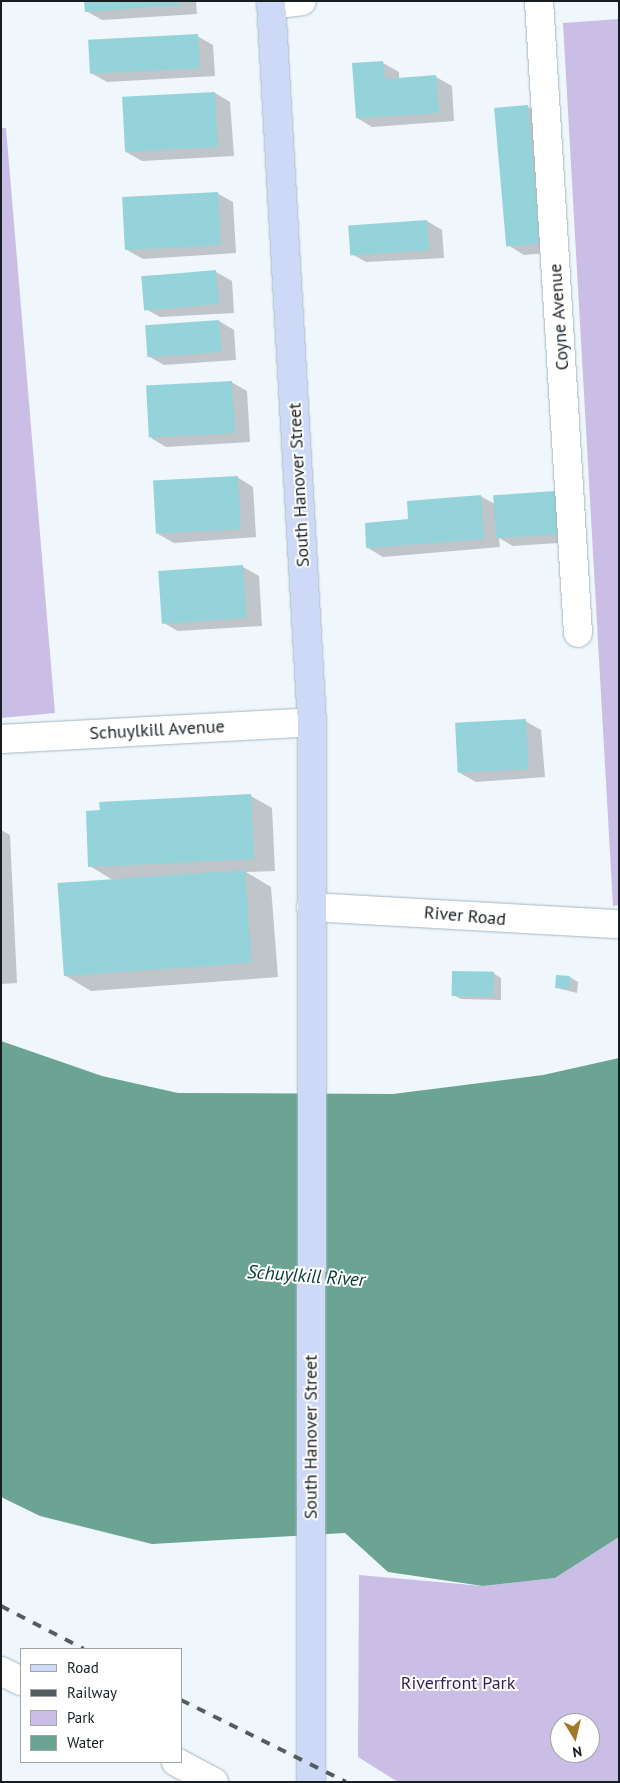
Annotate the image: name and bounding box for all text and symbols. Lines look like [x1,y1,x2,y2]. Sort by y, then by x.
street label: Coyne Avenue [544,263,574,371]
street label: South Hanover Street [284,402,314,568]
street label: Schuylkill Avenue [89,716,225,744]
street label: River Road [423,902,507,930]
water label: Schuylkill River [246,1261,366,1291]
street label: South Hanover Street [300,1355,322,1519]
legend [20,1648,182,1763]
text: Road [67,1658,99,1677]
park label: Riverfront Park [401,1672,515,1694]
text: Railway [67,1683,117,1702]
text: Park [67,1708,95,1727]
north arrow [550,1713,600,1763]
text: Water [67,1733,104,1752]
text: N [571,1742,583,1761]

